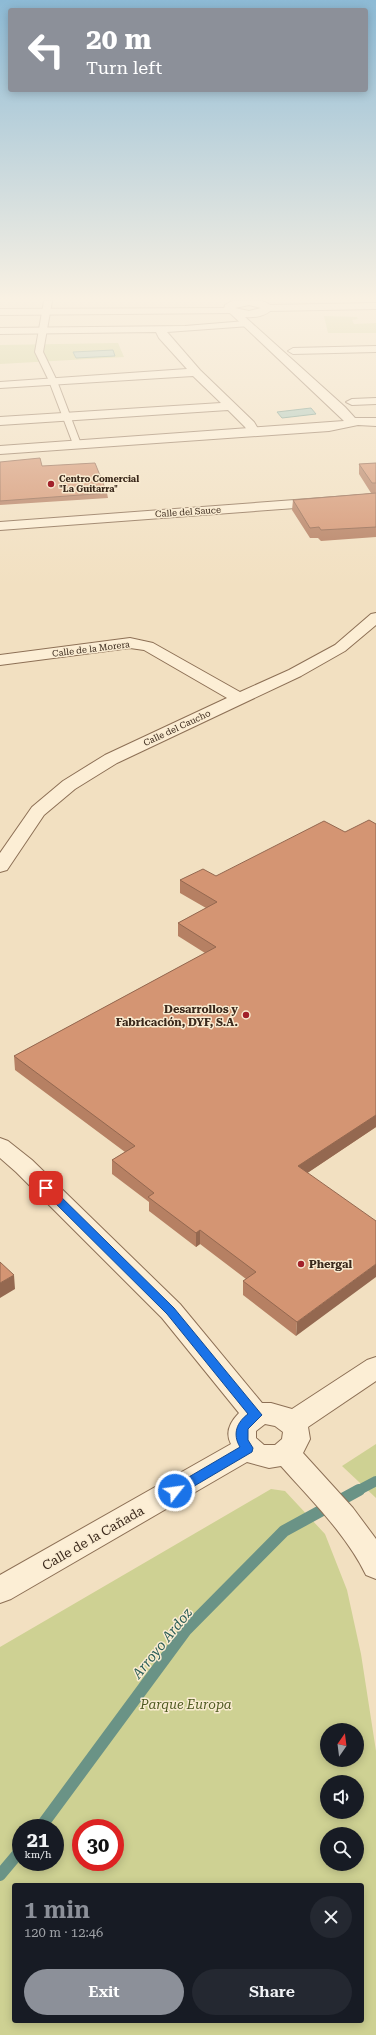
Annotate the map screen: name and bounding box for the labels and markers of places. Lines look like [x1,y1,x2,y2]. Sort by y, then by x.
place label: Centro Comercial "La Guitarra" [59,474,139,494]
marker: Centro Comercial "La Guitarra" [46,479,56,489]
place label: Desarrollos y Fabricación, DYF, S.A. [116,1003,238,1029]
marker: Desarrollos y Fabricación, DYF, S.A. [241,1010,251,1020]
pin [29,1171,63,1205]
place label: Phergal [309,1258,352,1271]
marker: Phergal [296,1259,306,1269]

